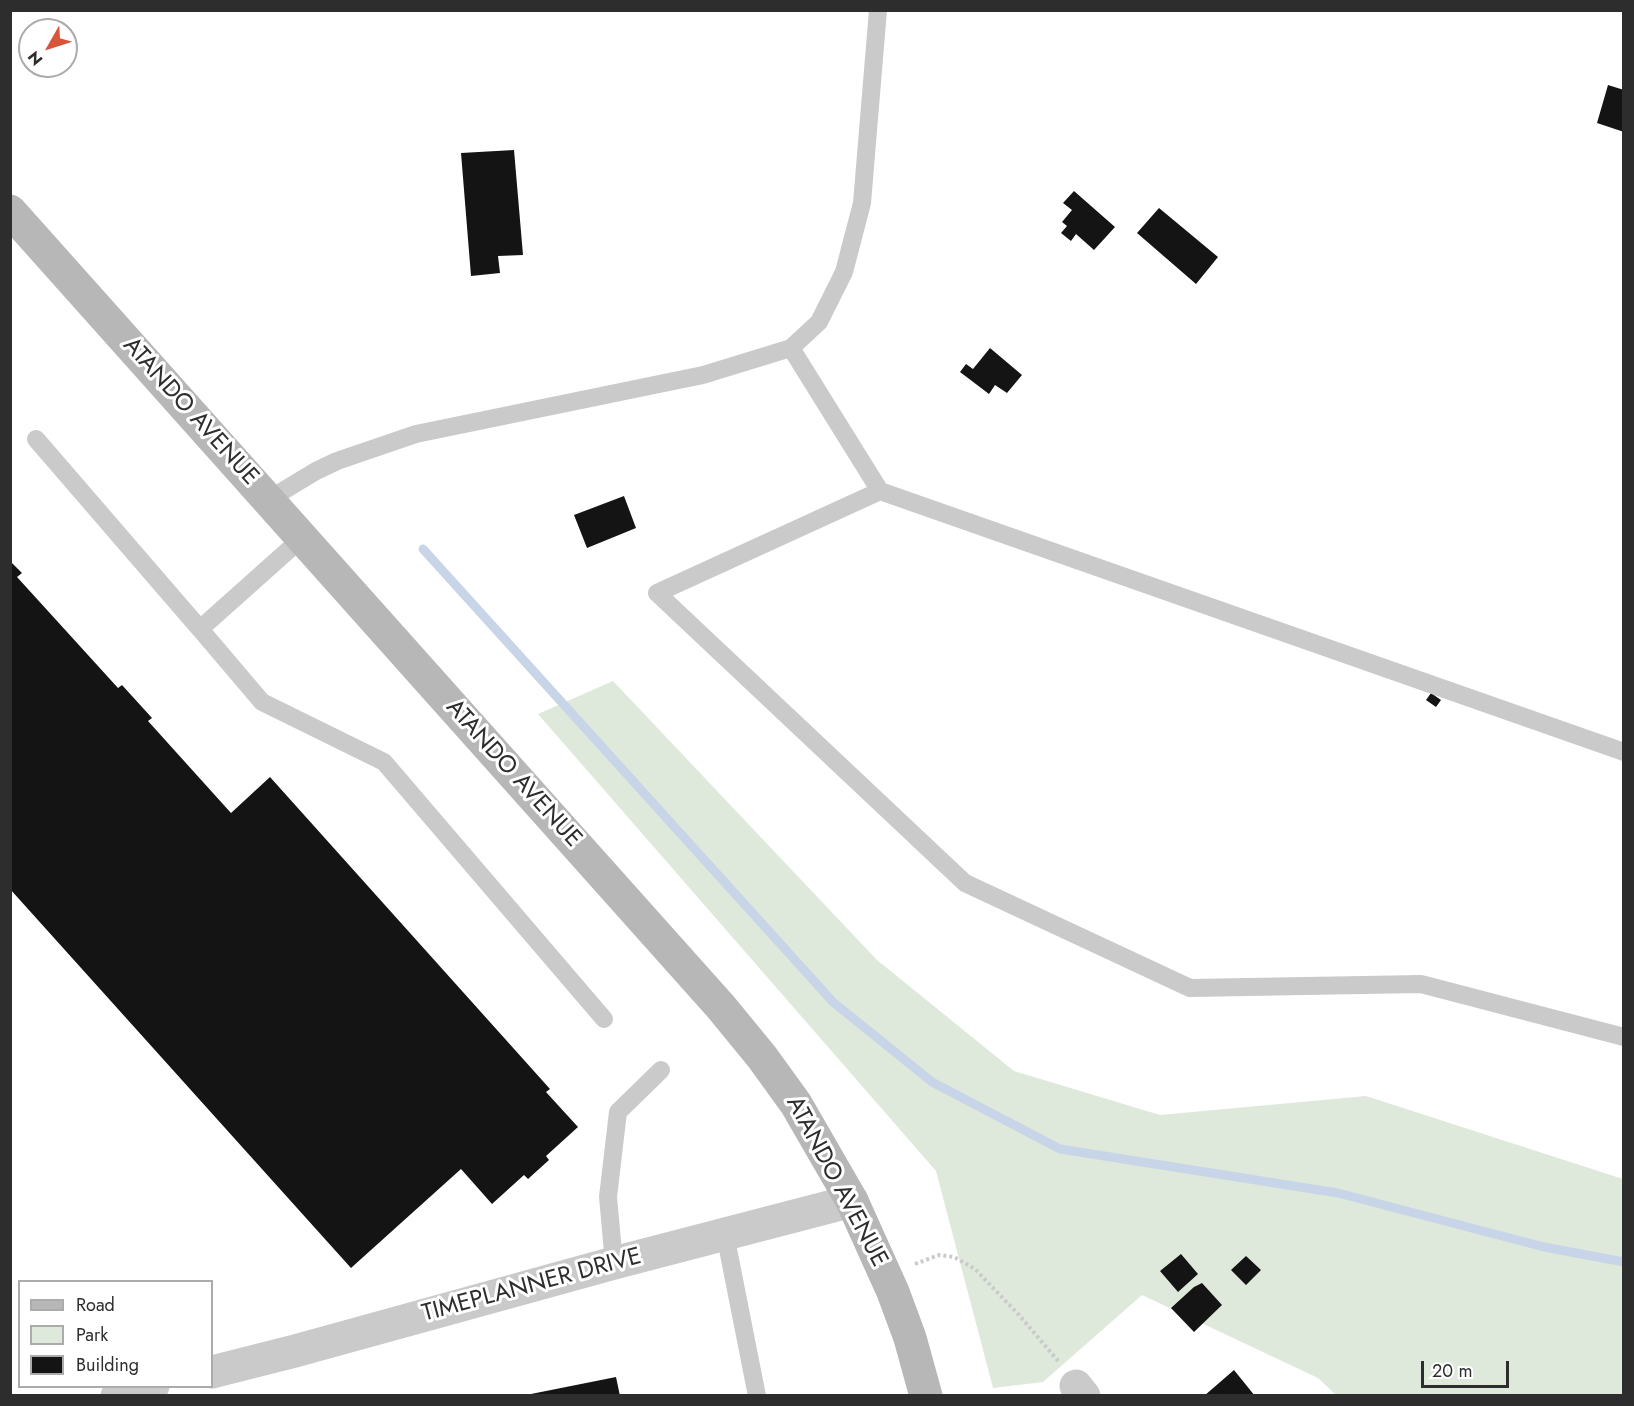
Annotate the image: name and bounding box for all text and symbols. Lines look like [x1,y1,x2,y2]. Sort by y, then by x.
north arrow [18,18,78,78]
text: N [22,46,48,71]
street label: ATANDO AVENUE [116,332,264,492]
street label: ATANDO AVENUE [439,694,587,854]
street label: ATANDO AVENUE [779,1092,893,1272]
street label: TIMEPLANNER DRIVE [419,1243,645,1329]
legend [18,1280,213,1388]
text: Road [76,1292,115,1318]
text: Park [76,1322,108,1348]
scale bar [1424,1349,1512,1387]
text: Building [76,1352,139,1378]
text: 20 m [1432,1358,1472,1384]

